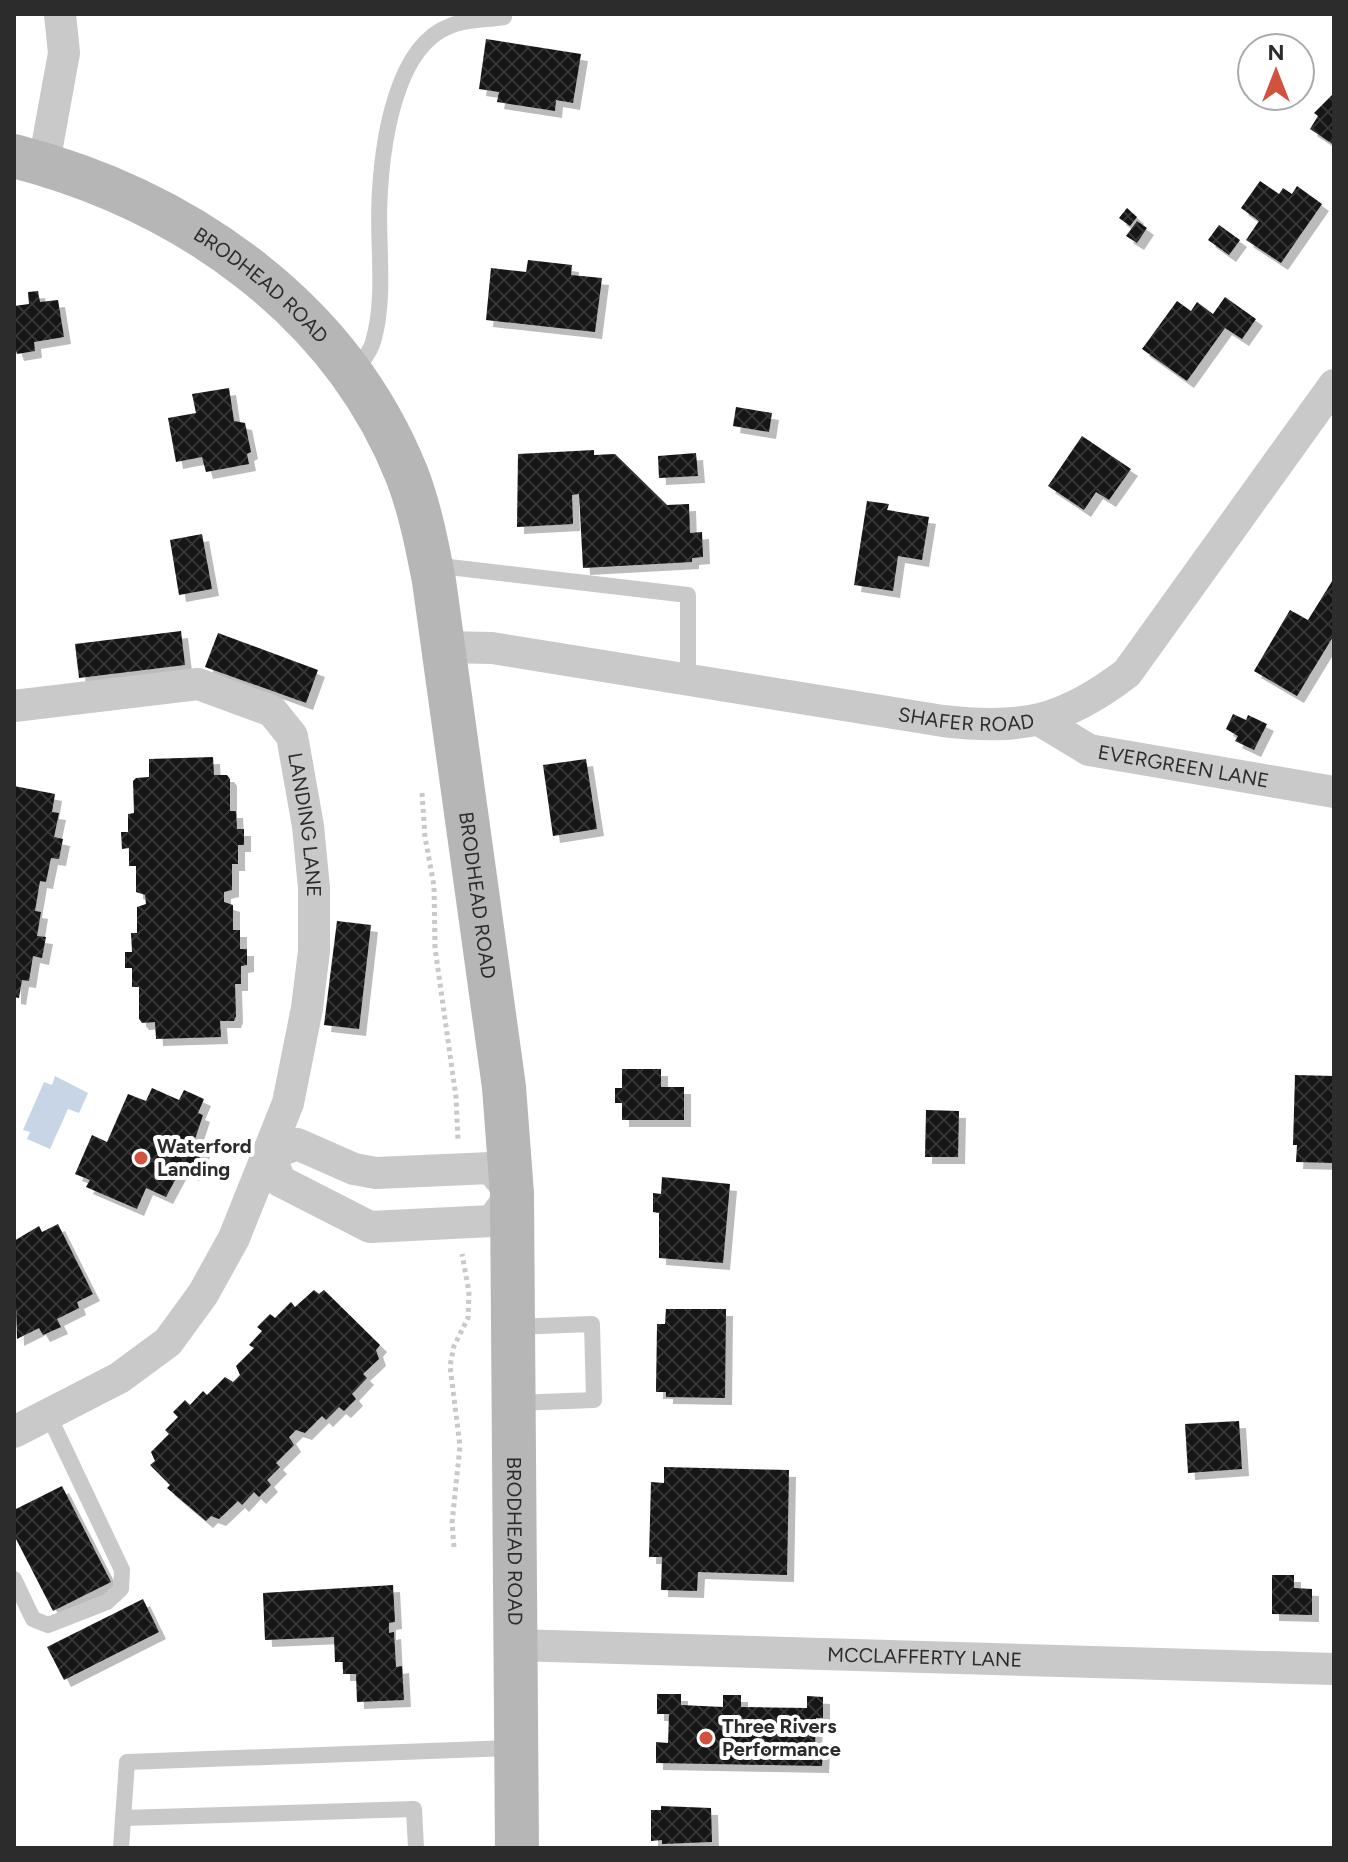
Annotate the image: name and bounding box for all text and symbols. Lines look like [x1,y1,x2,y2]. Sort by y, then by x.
north arrow [1236,32,1316,112]
text: N [1267,39,1285,66]
street label: BRODHEAD ROAD [189,222,333,348]
street label: SHAFER ROAD [897,702,1036,736]
street label: EVERGREEN LANE [1096,740,1271,793]
street label: LANDING LANE [283,751,326,897]
street label: BRODHEAD ROAD [454,810,501,980]
place label: Waterford Landing [157,1134,252,1181]
marker: Waterford Landing [132,1149,150,1167]
street label: BRODHEAD ROAD [502,1457,527,1625]
street label: MCCLAFFERTY LANE [827,1642,1023,1672]
place label: Three Rivers Performance [722,1714,841,1761]
marker: Three Rivers Performance [697,1729,715,1747]

